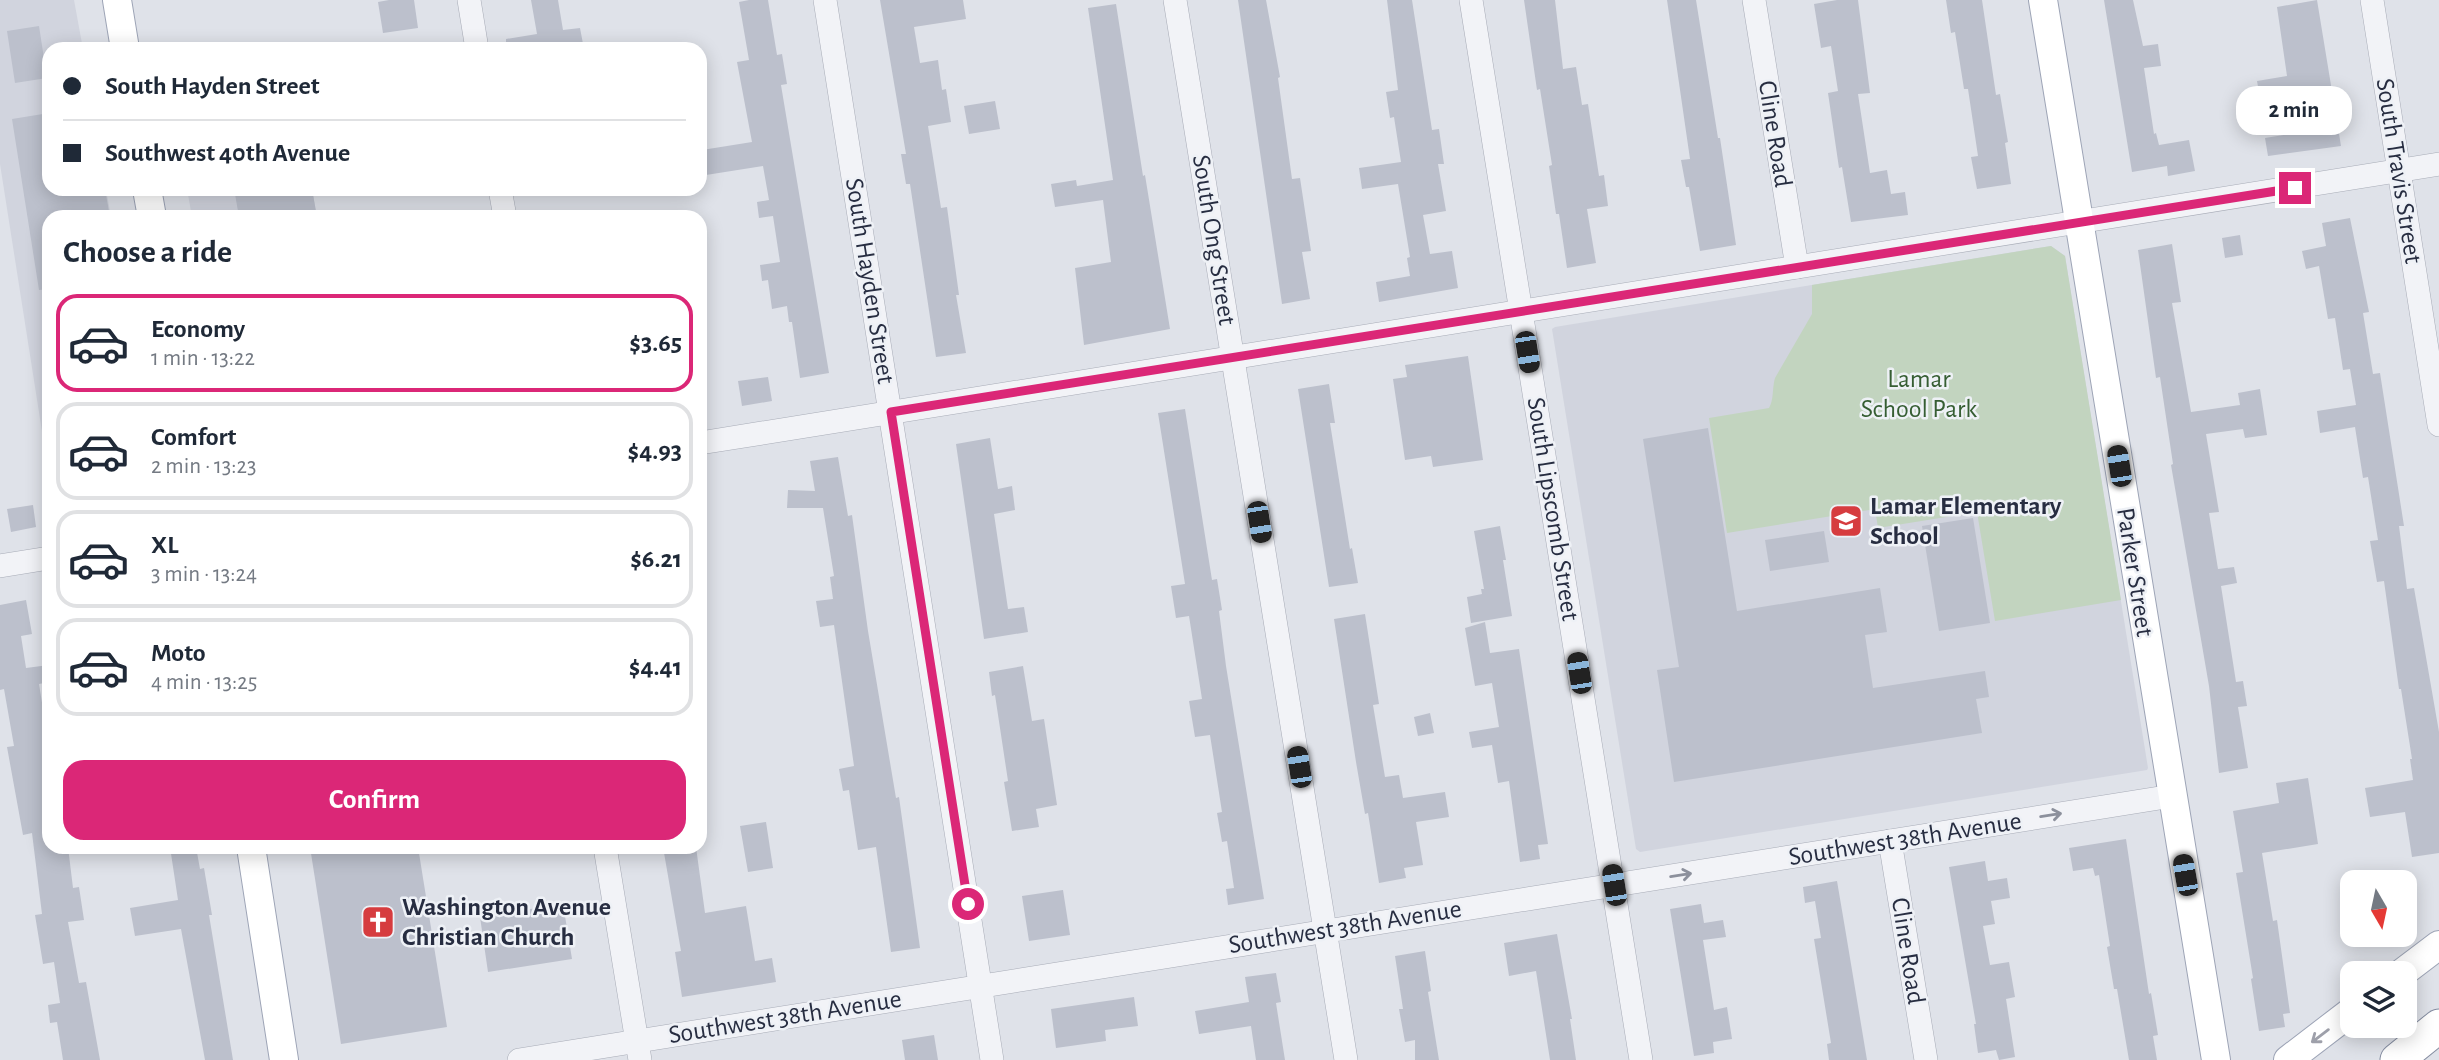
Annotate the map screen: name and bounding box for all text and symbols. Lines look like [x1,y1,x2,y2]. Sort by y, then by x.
text: South Hayden Street [105,73,320,99]
street label: South Travis Street [2372,77,2426,265]
street label: Cline Road [1754,79,1796,189]
callout: 2 min [2237,86,2353,136]
text: 2 min [2268,99,2320,122]
text: Southwest 40th Avenue [105,140,350,166]
street label: South Ong Street [1188,153,1240,327]
route end [2279,172,2311,204]
street label: South Hayden Street [841,176,899,386]
text: Choose a ride [63,236,232,268]
icon: car [67,312,130,375]
text: Economy [151,316,245,342]
text: $3.65 [629,330,682,356]
car [1514,330,1541,374]
text: 1 min · 13:22 [151,347,255,370]
park label: Lamar School Park [1861,366,1977,422]
street label: South Lipscomb Street [1522,395,1584,623]
icon: car [67,420,130,483]
text: Comfort [151,424,236,450]
text: $4.93 [628,438,682,464]
car [2106,444,2133,488]
text: 2 min · 13:23 [151,455,257,478]
place label: Lamar Elementary School [1870,493,2062,549]
car [1246,500,1273,544]
school or university icon: Lamar Elementary School [1827,502,1865,540]
street label: Parker Street [2112,506,2158,638]
icon: car [67,528,130,591]
text: XL [151,532,178,558]
text: $6.21 [630,546,682,572]
text: 3 min · 13:24 [151,563,257,586]
icon: car [67,636,130,699]
text: Moto [151,640,206,666]
car [1566,651,1593,695]
text: $4.41 [629,654,682,680]
text: 4 min · 13:25 [151,671,257,694]
car [1286,745,1313,789]
button: Confirm [63,760,686,840]
street label: Southwest 38th Avenue [1787,808,2023,870]
one-way arrow [2039,808,2062,821]
car [2172,852,2199,898]
car [1601,863,1628,907]
one-way arrow [1669,868,1692,881]
north arrow [2340,870,2417,947]
map controls [2340,870,2417,1038]
route start [952,888,984,920]
place label: Washington Avenue Christian Church [402,894,611,950]
street label: Southwest 38th Avenue [1227,896,1463,958]
street label: Cline Road [1887,896,1929,1006]
church icon: Washington Avenue Christian Church [359,903,397,941]
button: layers [2340,961,2417,1038]
street label: Southwest 38th Avenue [667,986,903,1048]
one-way arrow [2311,1028,2330,1043]

